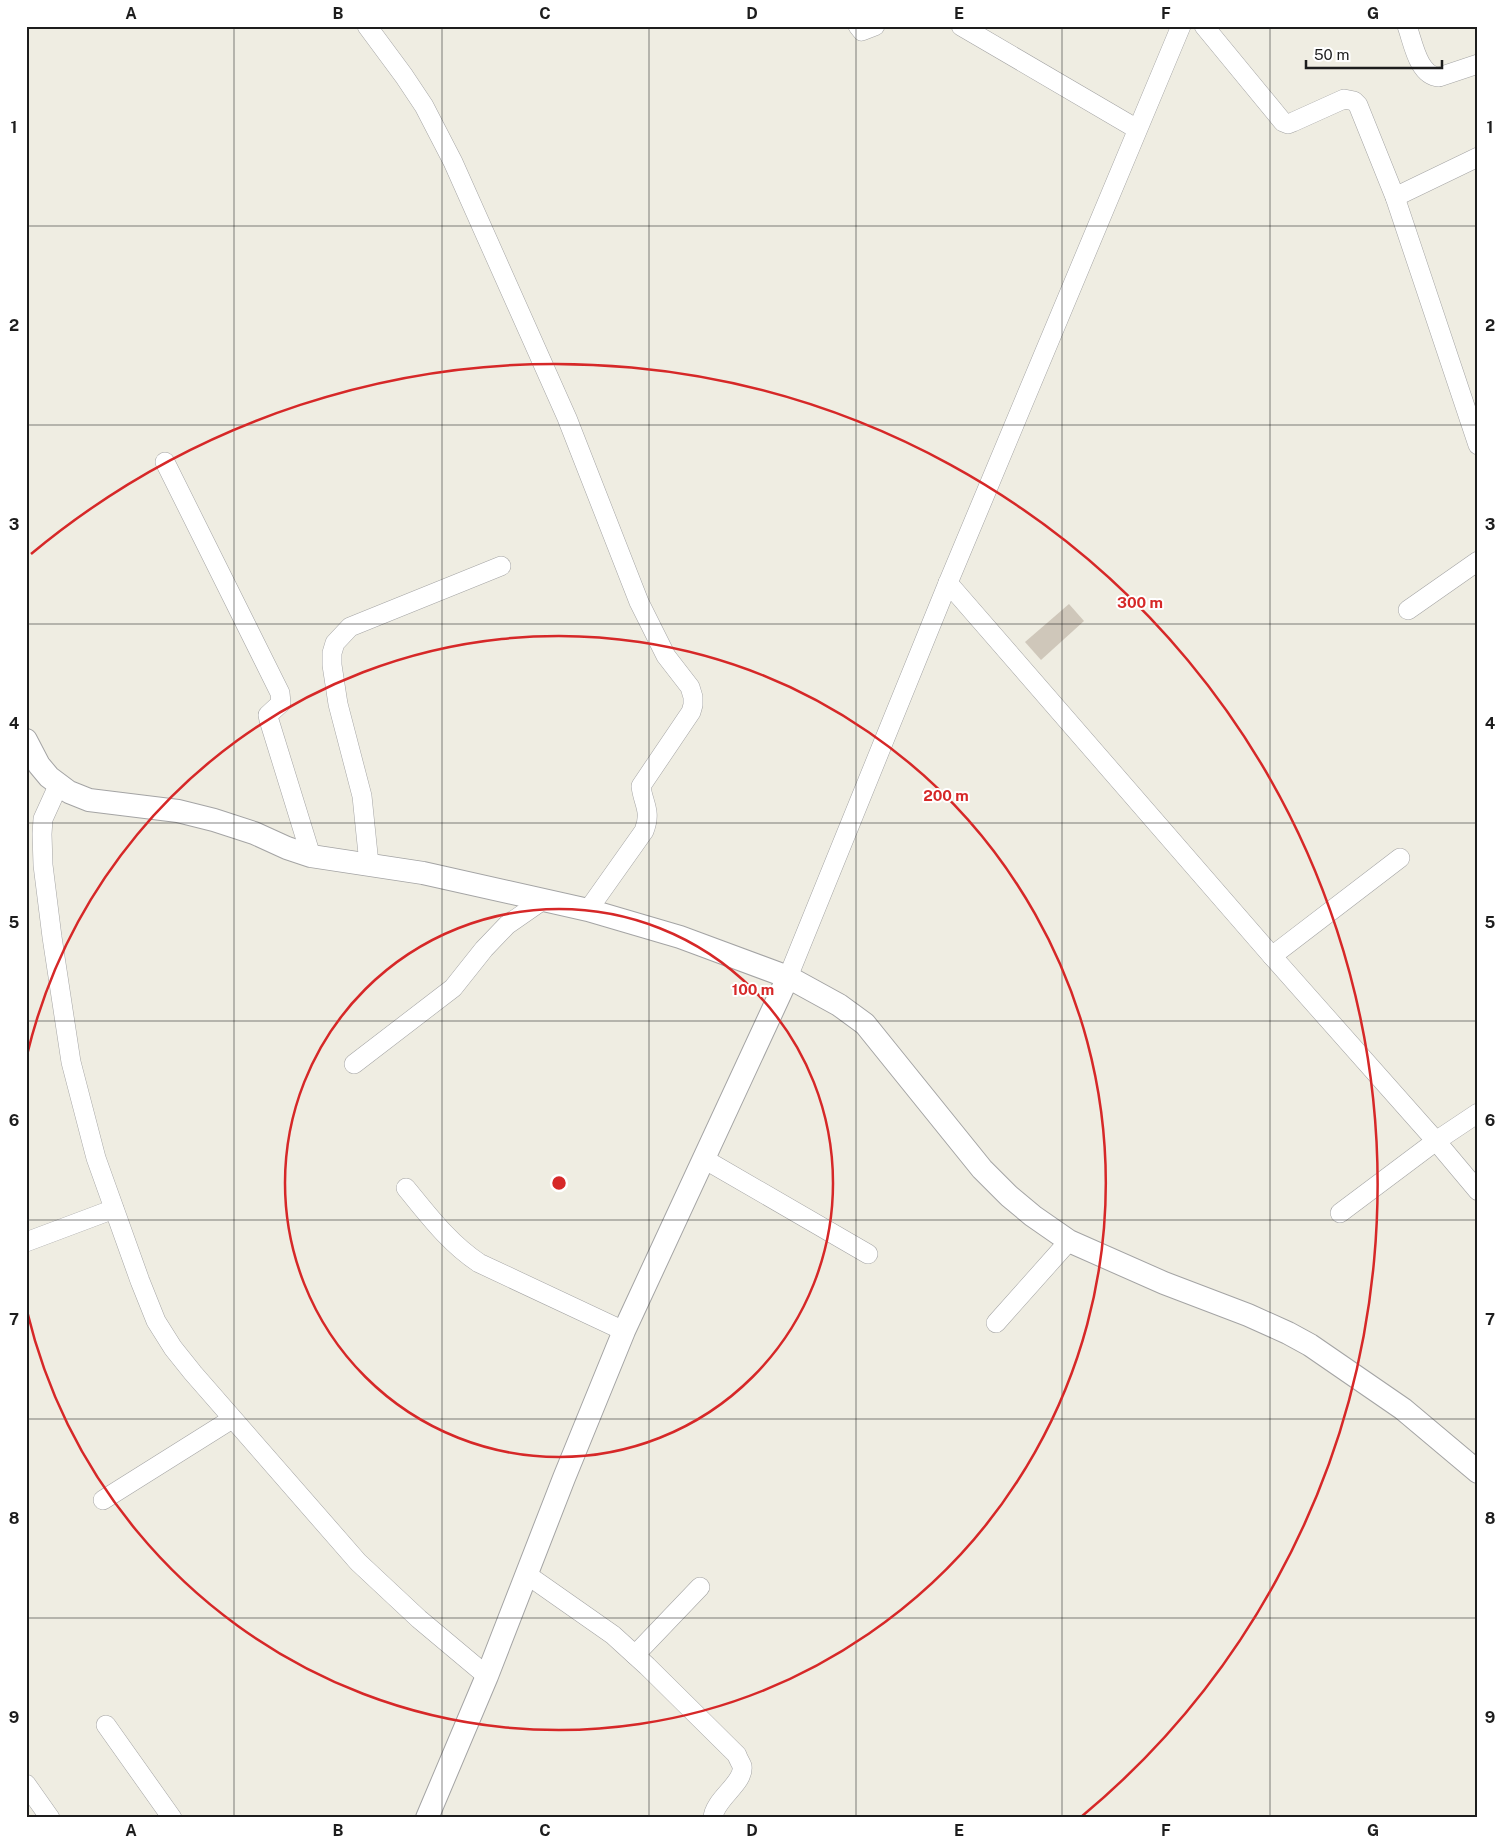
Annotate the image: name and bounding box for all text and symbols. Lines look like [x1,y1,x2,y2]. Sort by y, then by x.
text: A [125,4,137,23]
text: B [333,4,344,23]
text: C [539,4,551,23]
text: D [746,4,758,23]
text: E [954,4,964,23]
text: F [1161,4,1171,23]
text: G [1367,4,1379,23]
scale bar [1306,38,1443,70]
text: 50 m [1314,46,1349,63]
text: 1 [11,118,17,137]
text: 1 [1487,118,1493,137]
text: 2 [9,316,19,335]
text: 2 [1485,316,1495,335]
text: 3 [9,515,19,534]
text: 3 [1485,515,1495,534]
text: 300 m [1117,594,1163,611]
text: 4 [9,714,20,733]
text: 4 [1485,714,1496,733]
text: 200 m [923,787,969,804]
text: 5 [9,913,20,932]
text: 5 [1485,913,1496,932]
text: 100 m [732,981,774,998]
text: 6 [9,1111,19,1130]
text: 6 [1485,1111,1495,1130]
centre of rings [550,1174,568,1192]
text: 7 [9,1310,19,1329]
text: 7 [1485,1310,1495,1329]
text: 8 [9,1509,20,1528]
text: 8 [1485,1509,1496,1528]
text: 9 [9,1708,19,1727]
text: 9 [1485,1708,1495,1727]
text: A [125,1821,137,1840]
text: B [333,1821,344,1840]
text: C [539,1821,551,1840]
text: D [746,1821,758,1840]
text: E [954,1821,964,1840]
text: F [1161,1821,1171,1840]
text: G [1367,1821,1379,1840]

